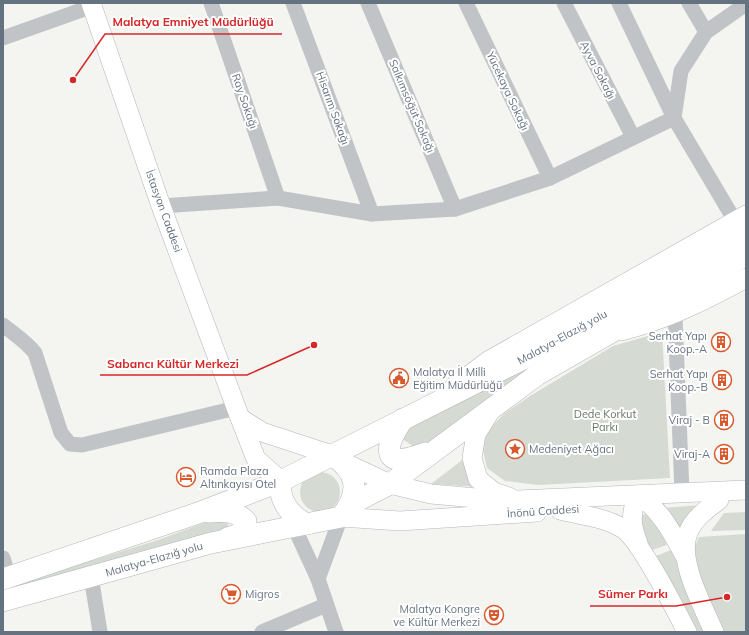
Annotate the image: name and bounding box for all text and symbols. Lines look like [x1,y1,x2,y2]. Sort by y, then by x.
callout: Malatya Emniyet Müdürlüğü [105,10,282,34]
text: Malatya Emniyet Müdürlüğü [112,14,274,29]
street label: Ayva Sokağı [577,39,619,101]
street label: Yücekaya Sokağı [483,48,532,133]
street label: Salkımsöğüt Sokağı [386,57,438,155]
street label: Hisarım Sokağı [313,70,353,146]
street label: Ray Sokağı [229,72,261,130]
street label: İstasyon Caddesi [143,168,185,254]
street label: Malatya-Elazığ yolu [515,306,609,368]
place label: Serhat Yapı Koop.-A [649,329,707,356]
building icon: Serhat Yapı Koop.-A [710,331,732,353]
callout: Sabancı Kültür Merkezi [100,351,247,375]
text: Sabancı Kültür Merkezi [107,356,239,371]
place label: Malatya İl Milli Eğitim Müdürlüğü [413,365,502,392]
public building icon: Malatya İl Milli Eğitim Müdürlüğü [388,367,410,389]
place label: Serhat Yapı Koop.-B [650,367,708,394]
building icon: Serhat Yapı Koop.-B [711,369,733,391]
park label: Dede Korkut Parkı [574,407,636,434]
building icon: Viraj - B [713,409,735,431]
place label: Viraj - B [669,413,710,427]
place icon: Medeniyet Ağacı [504,438,526,460]
place label: Medeniyet Ağacı [529,442,614,456]
building icon: Viraj-A [713,443,735,465]
place label: Viraj-A [674,447,710,461]
place label: Ramda Plaza Altınkayısı Otel [200,464,276,491]
hotel icon: Ramda Plaza Altınkayısı Otel [175,466,197,488]
street label: İnönü Caddesi [506,501,580,521]
street label: Malatya-Elazığ yolu [104,538,204,580]
callout: Sümer Parkı [590,582,676,606]
supermarket icon: Migros [220,583,242,605]
text: Sümer Parkı [598,586,668,601]
place label: Migros [245,587,279,601]
place label: Malatya Kongre ve Kültür Merkezi [393,602,480,629]
theatre icon: Malatya Kongre ve Kültür Merkezi [483,604,505,626]

